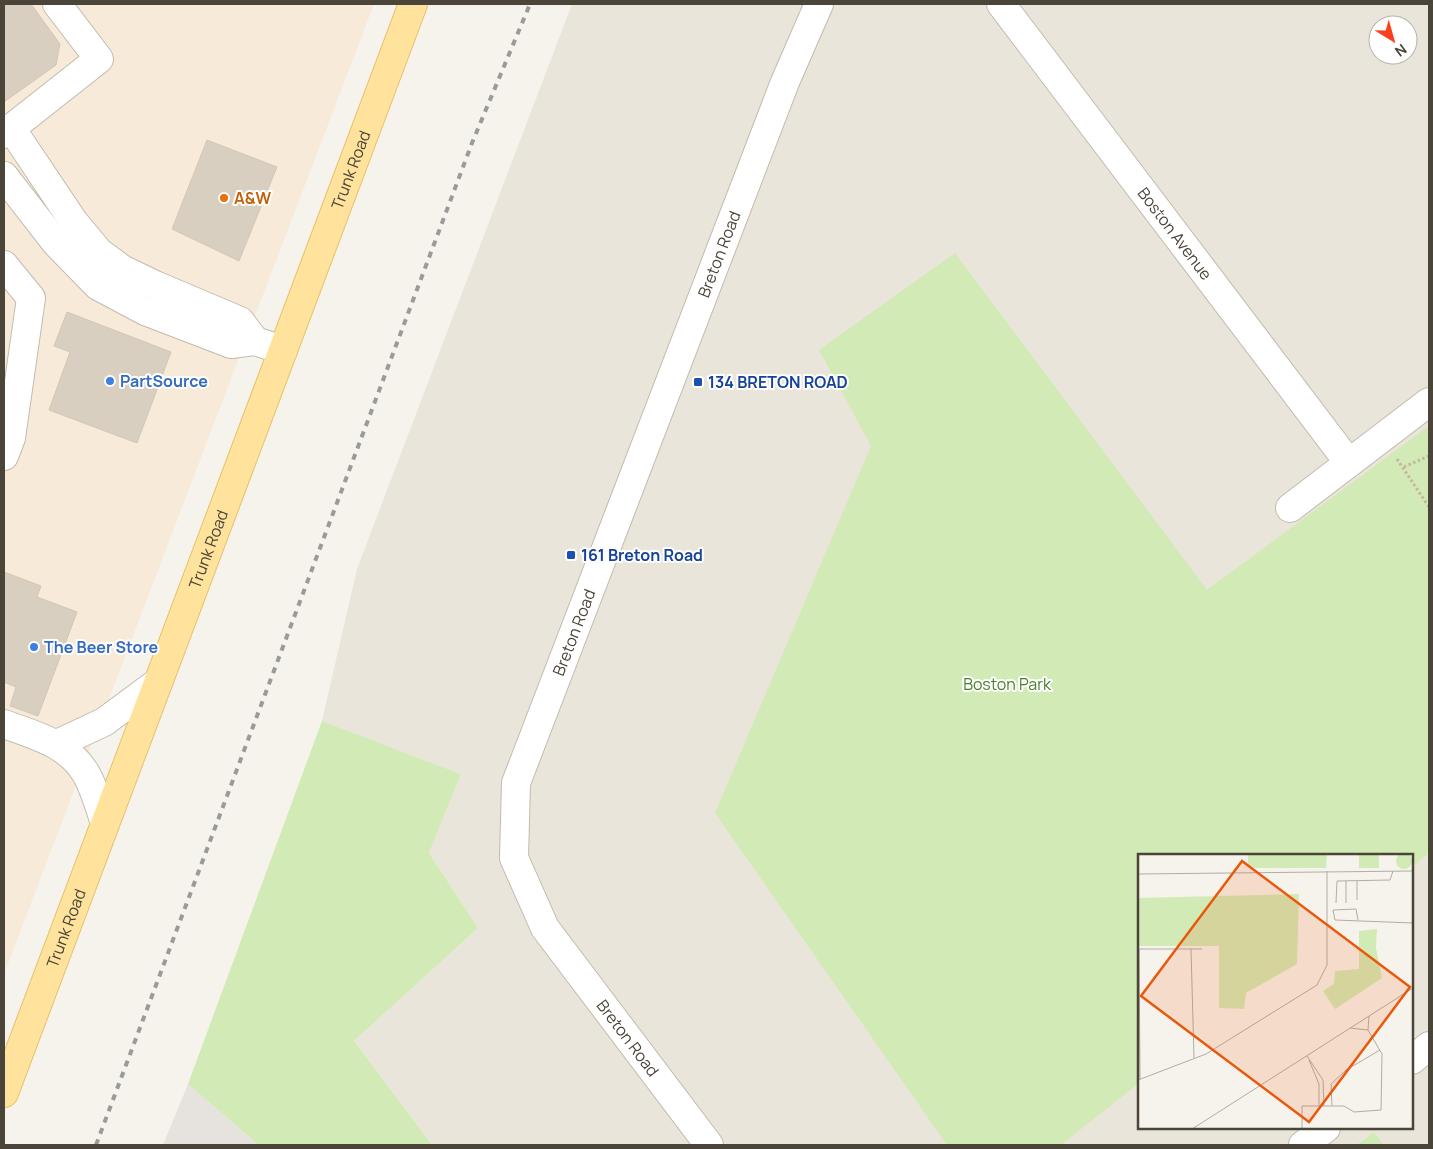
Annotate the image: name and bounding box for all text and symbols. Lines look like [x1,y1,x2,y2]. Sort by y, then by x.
north arrow [1368,15,1418,65]
text: N [1391,40,1411,61]
street label: Trunk Road [326,127,375,213]
street label: Boston Avenue [1133,183,1217,284]
place label: A&W [234,187,271,209]
marker: A&W [218,192,230,204]
street label: Breton Road [692,208,745,301]
place label: PartSource [120,370,208,392]
place label: 134 BRETON ROAD [708,371,848,393]
marker: PartSource [104,375,116,387]
marker: 134 BRETON ROAD [692,376,704,388]
street label: Trunk Road [183,507,233,592]
place label: 161 Breton Road [581,544,703,566]
marker: 161 Breton Road [565,549,577,561]
street label: Breton Road [547,586,600,679]
place label: The Beer Store [44,636,159,658]
marker: The Beer Store [28,641,40,653]
park label: Boston Park [963,673,1052,695]
inset map [1138,854,1413,1129]
street label: Trunk Road [41,886,91,971]
street label: Breton Road [592,995,664,1081]

